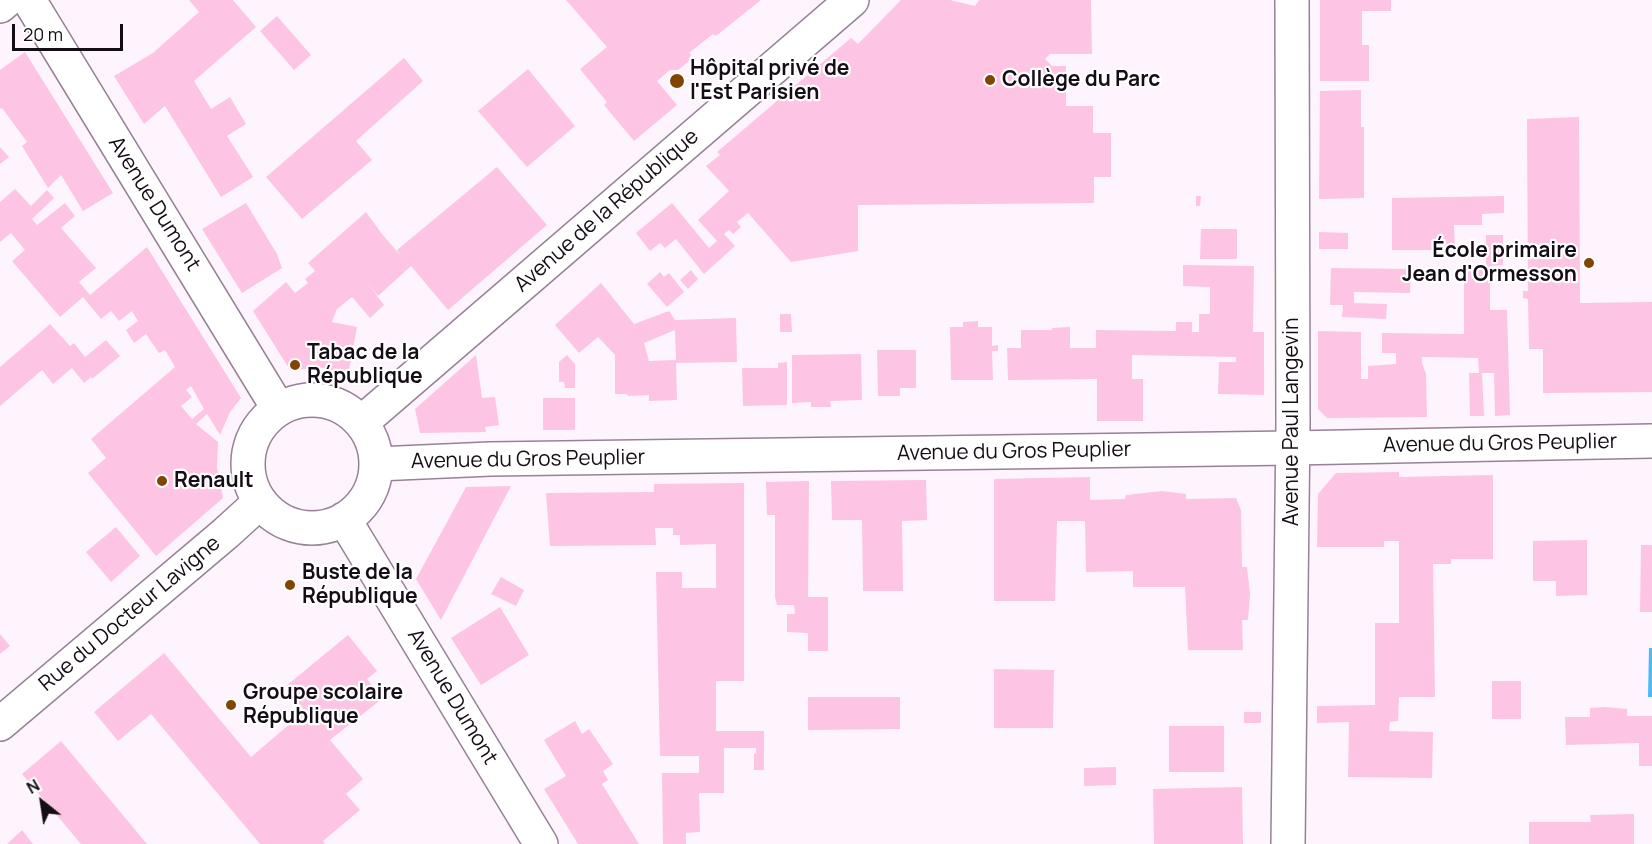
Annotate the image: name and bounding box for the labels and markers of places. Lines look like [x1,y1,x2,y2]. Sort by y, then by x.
place label: Hôpital privé de l'Est Parisien [690,56,849,106]
place label: Collège du Parc [1002,67,1160,93]
marker: Hôpital privé de l'Est Parisien [668,72,686,90]
marker: Collège du Parc [983,73,997,87]
place label: École primaire Jean d'Ormesson [1402,238,1577,288]
marker: École primaire Jean d'Ormesson [1582,256,1596,270]
place label: Tabac de la République [307,340,423,390]
marker: Tabac de la République [288,358,302,372]
place label: Renault [174,468,254,494]
marker: Renault [155,474,169,488]
place label: Buste de la République [302,560,418,610]
marker: Buste de la République [283,578,297,592]
place label: Groupe scolaire République [243,680,403,730]
marker: Groupe scolaire République [224,698,238,712]

